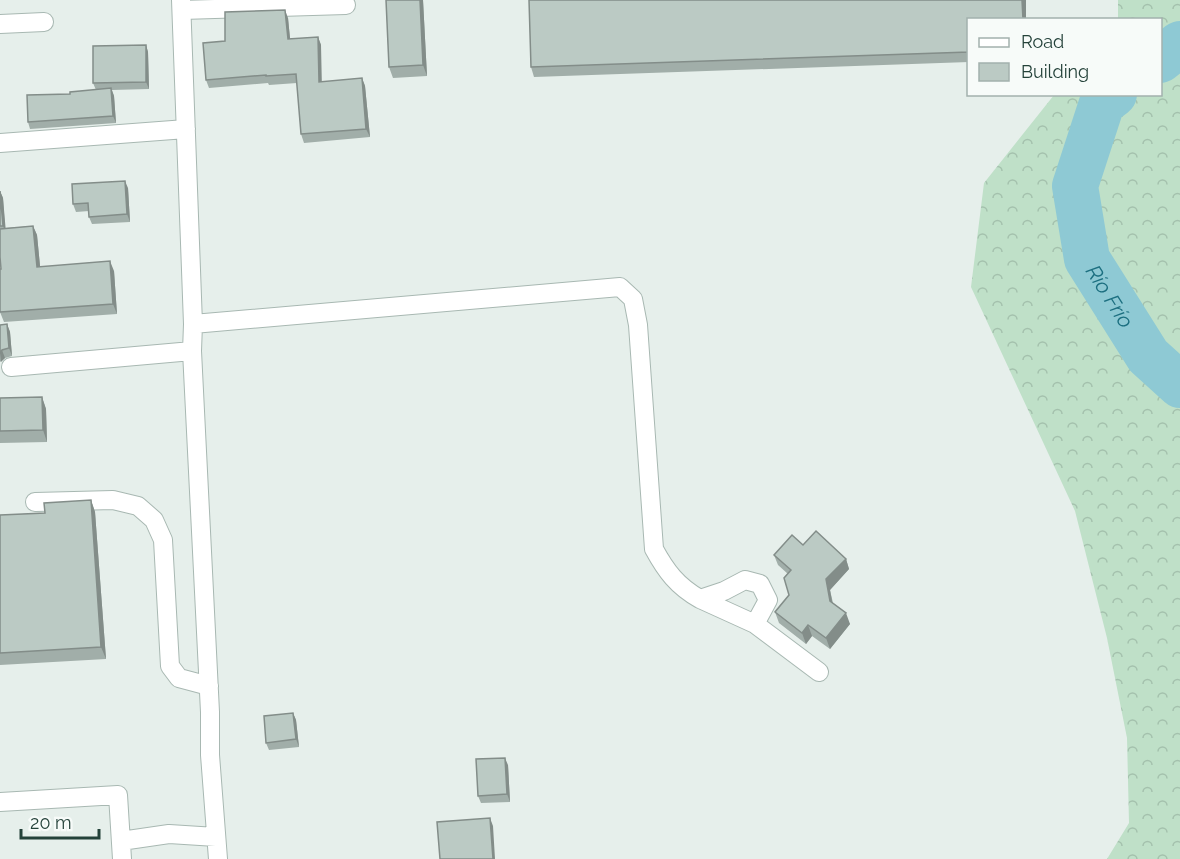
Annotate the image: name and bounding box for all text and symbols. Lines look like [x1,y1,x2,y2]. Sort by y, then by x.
legend [967,18,1162,96]
text: Road [1021,31,1064,52]
text: Building [1021,61,1089,82]
water label: Río Frío [1081,260,1139,332]
scale bar [21,802,99,840]
text: 20 m [30,812,72,833]

